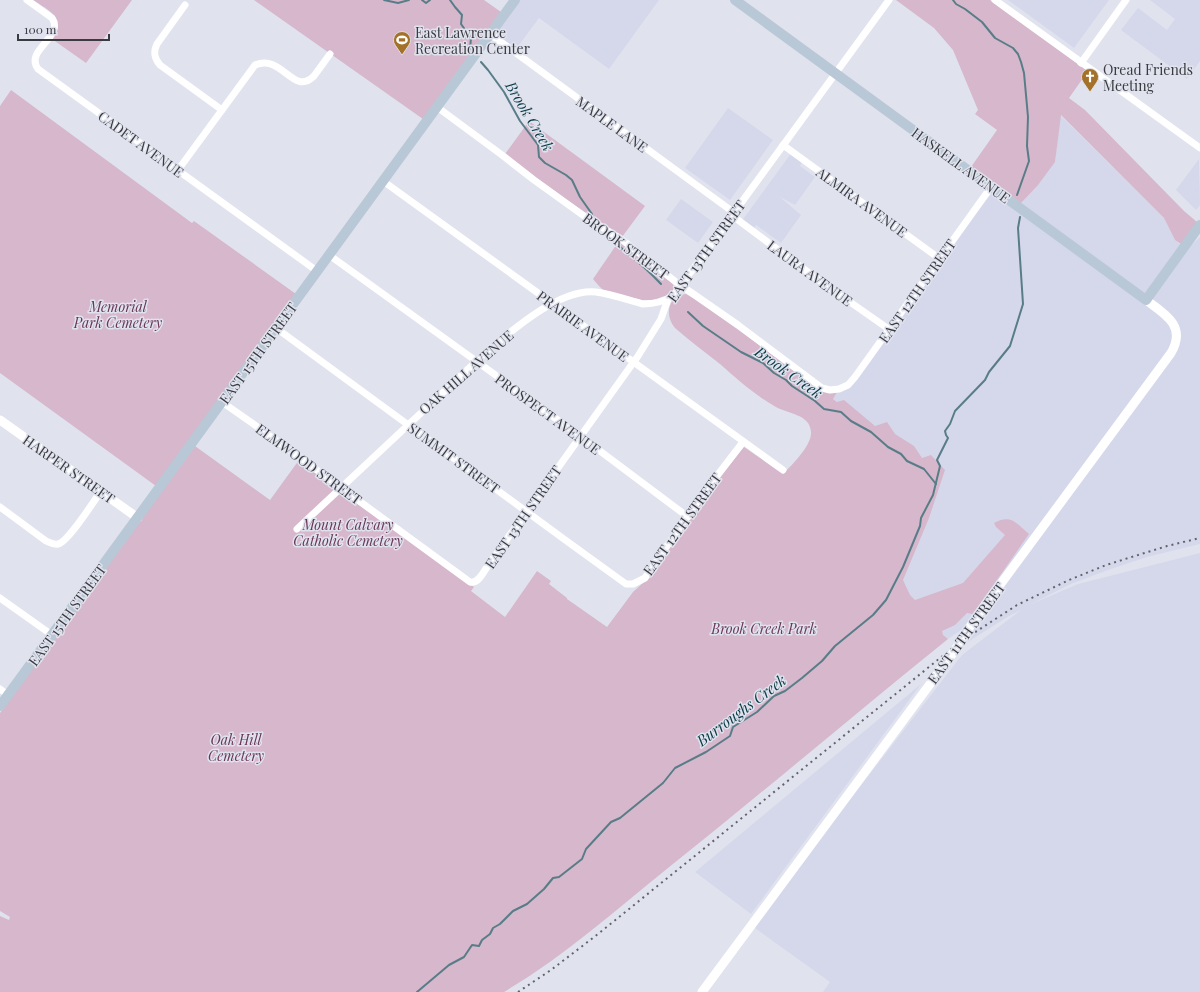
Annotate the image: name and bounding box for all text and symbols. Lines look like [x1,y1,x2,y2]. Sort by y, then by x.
scale bar [18,16,109,42]
text: 100 m [24,21,57,37]
place label: East Lawrence Recreation Center [415,23,531,58]
sports icon: East Lawrence Recreation Center [392,30,412,55]
place label: Oread Friends Meeting [1103,60,1193,95]
church icon: Oread Friends Meeting [1080,67,1100,92]
water label: Brook Creek [501,76,559,155]
street label: MAPLE LANE [572,92,652,156]
street label: CADET AVENUE [94,106,188,182]
street label: HASKELL AVENUE [908,123,1014,207]
street label: ALMIRA AVENUE [812,162,911,241]
street label: EAST 13TH STREET [663,196,750,306]
street label: BROOK STREET [579,208,673,284]
street label: EAST 12TH STREET [874,235,960,347]
street label: LAURA AVENUE [764,236,856,310]
street label: PRAIRIE AVENUE [533,286,633,366]
park label: Memorial Park Cemetery [73,297,162,332]
street label: EAST 15TH STREET [215,298,302,408]
street label: OAK HILL AVENUE [415,326,517,418]
water label: Brook Creek [750,341,827,403]
street label: PROSPECT AVENUE [491,369,605,459]
street label: SUMMIT STREET [404,418,504,498]
street label: ELMWOOD STREET [252,419,366,509]
street label: HARPER STREET [19,430,119,508]
street label: EAST 13TH STREET [480,461,566,572]
street label: EAST 12TH STREET [638,469,726,579]
park label: Mount Calvary Catholic Cemetery [293,515,403,550]
street label: EAST 15TH STREET [24,560,111,670]
street label: EAST 11TH STREET [923,578,1009,688]
park label: Brook Creek Park [710,619,817,638]
water label: Burroughs Creek [691,670,790,751]
park label: Oak Hill Cemetery [208,730,264,765]

